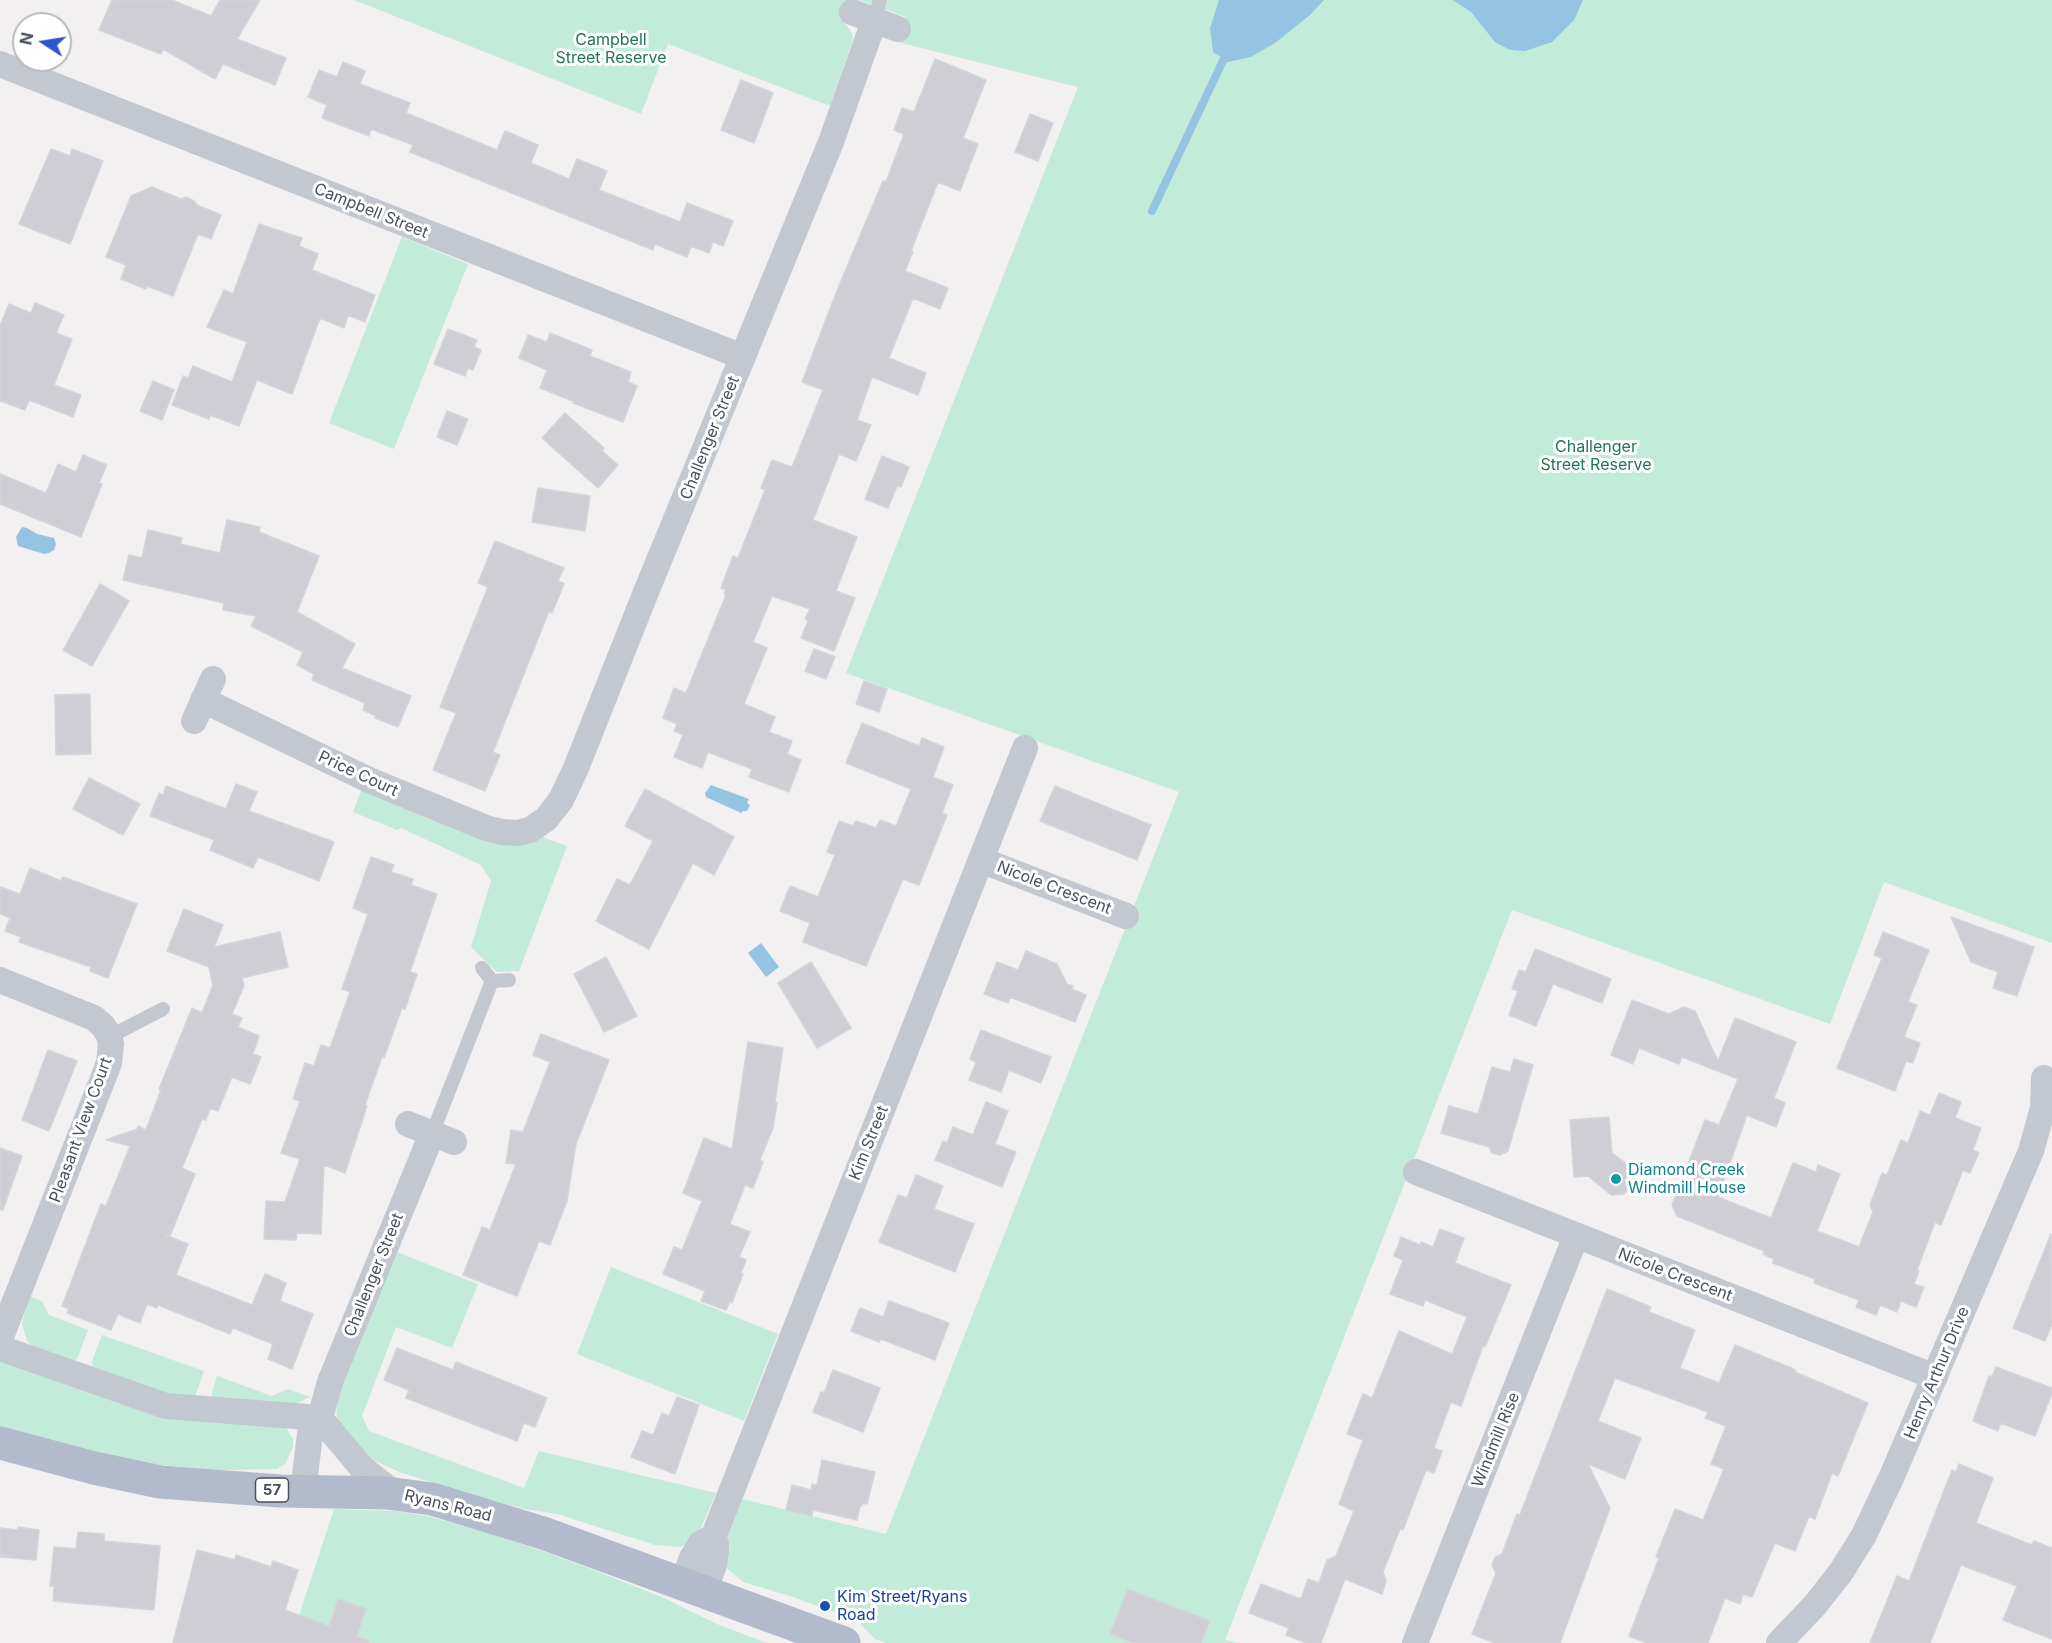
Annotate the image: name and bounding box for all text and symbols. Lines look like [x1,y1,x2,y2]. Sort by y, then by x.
north arrow [12,12,72,72]
park label: Campbell Street Reserve [555,30,667,68]
text: N [15,31,37,47]
street label: Campbell Street [311,179,431,243]
street label: Challenger Street [676,373,744,503]
park label: Challenger Street Reserve [1540,437,1652,475]
street label: Price Court [315,747,401,801]
street label: Nicole Crescent [994,857,1114,919]
street label: Pleasant View Court [46,1055,116,1205]
street label: Kim Street [845,1103,893,1183]
place label: Diamond Creek Windmill House [1628,1160,1746,1198]
marker: Diamond Creek Windmill House [1609,1172,1623,1186]
street label: Challenger Street [340,1210,408,1340]
street label: Nicole Crescent [1615,1244,1735,1306]
street label: Henry Arthur Drive [1900,1304,1974,1442]
street label: Windmill Rise [1468,1390,1524,1490]
road number: 57 [256,1478,288,1502]
street label: Ryans Road [402,1486,494,1526]
place label: Kim Street/Ryans Road [837,1587,967,1625]
marker: Kim Street/Ryans Road [818,1599,832,1613]

